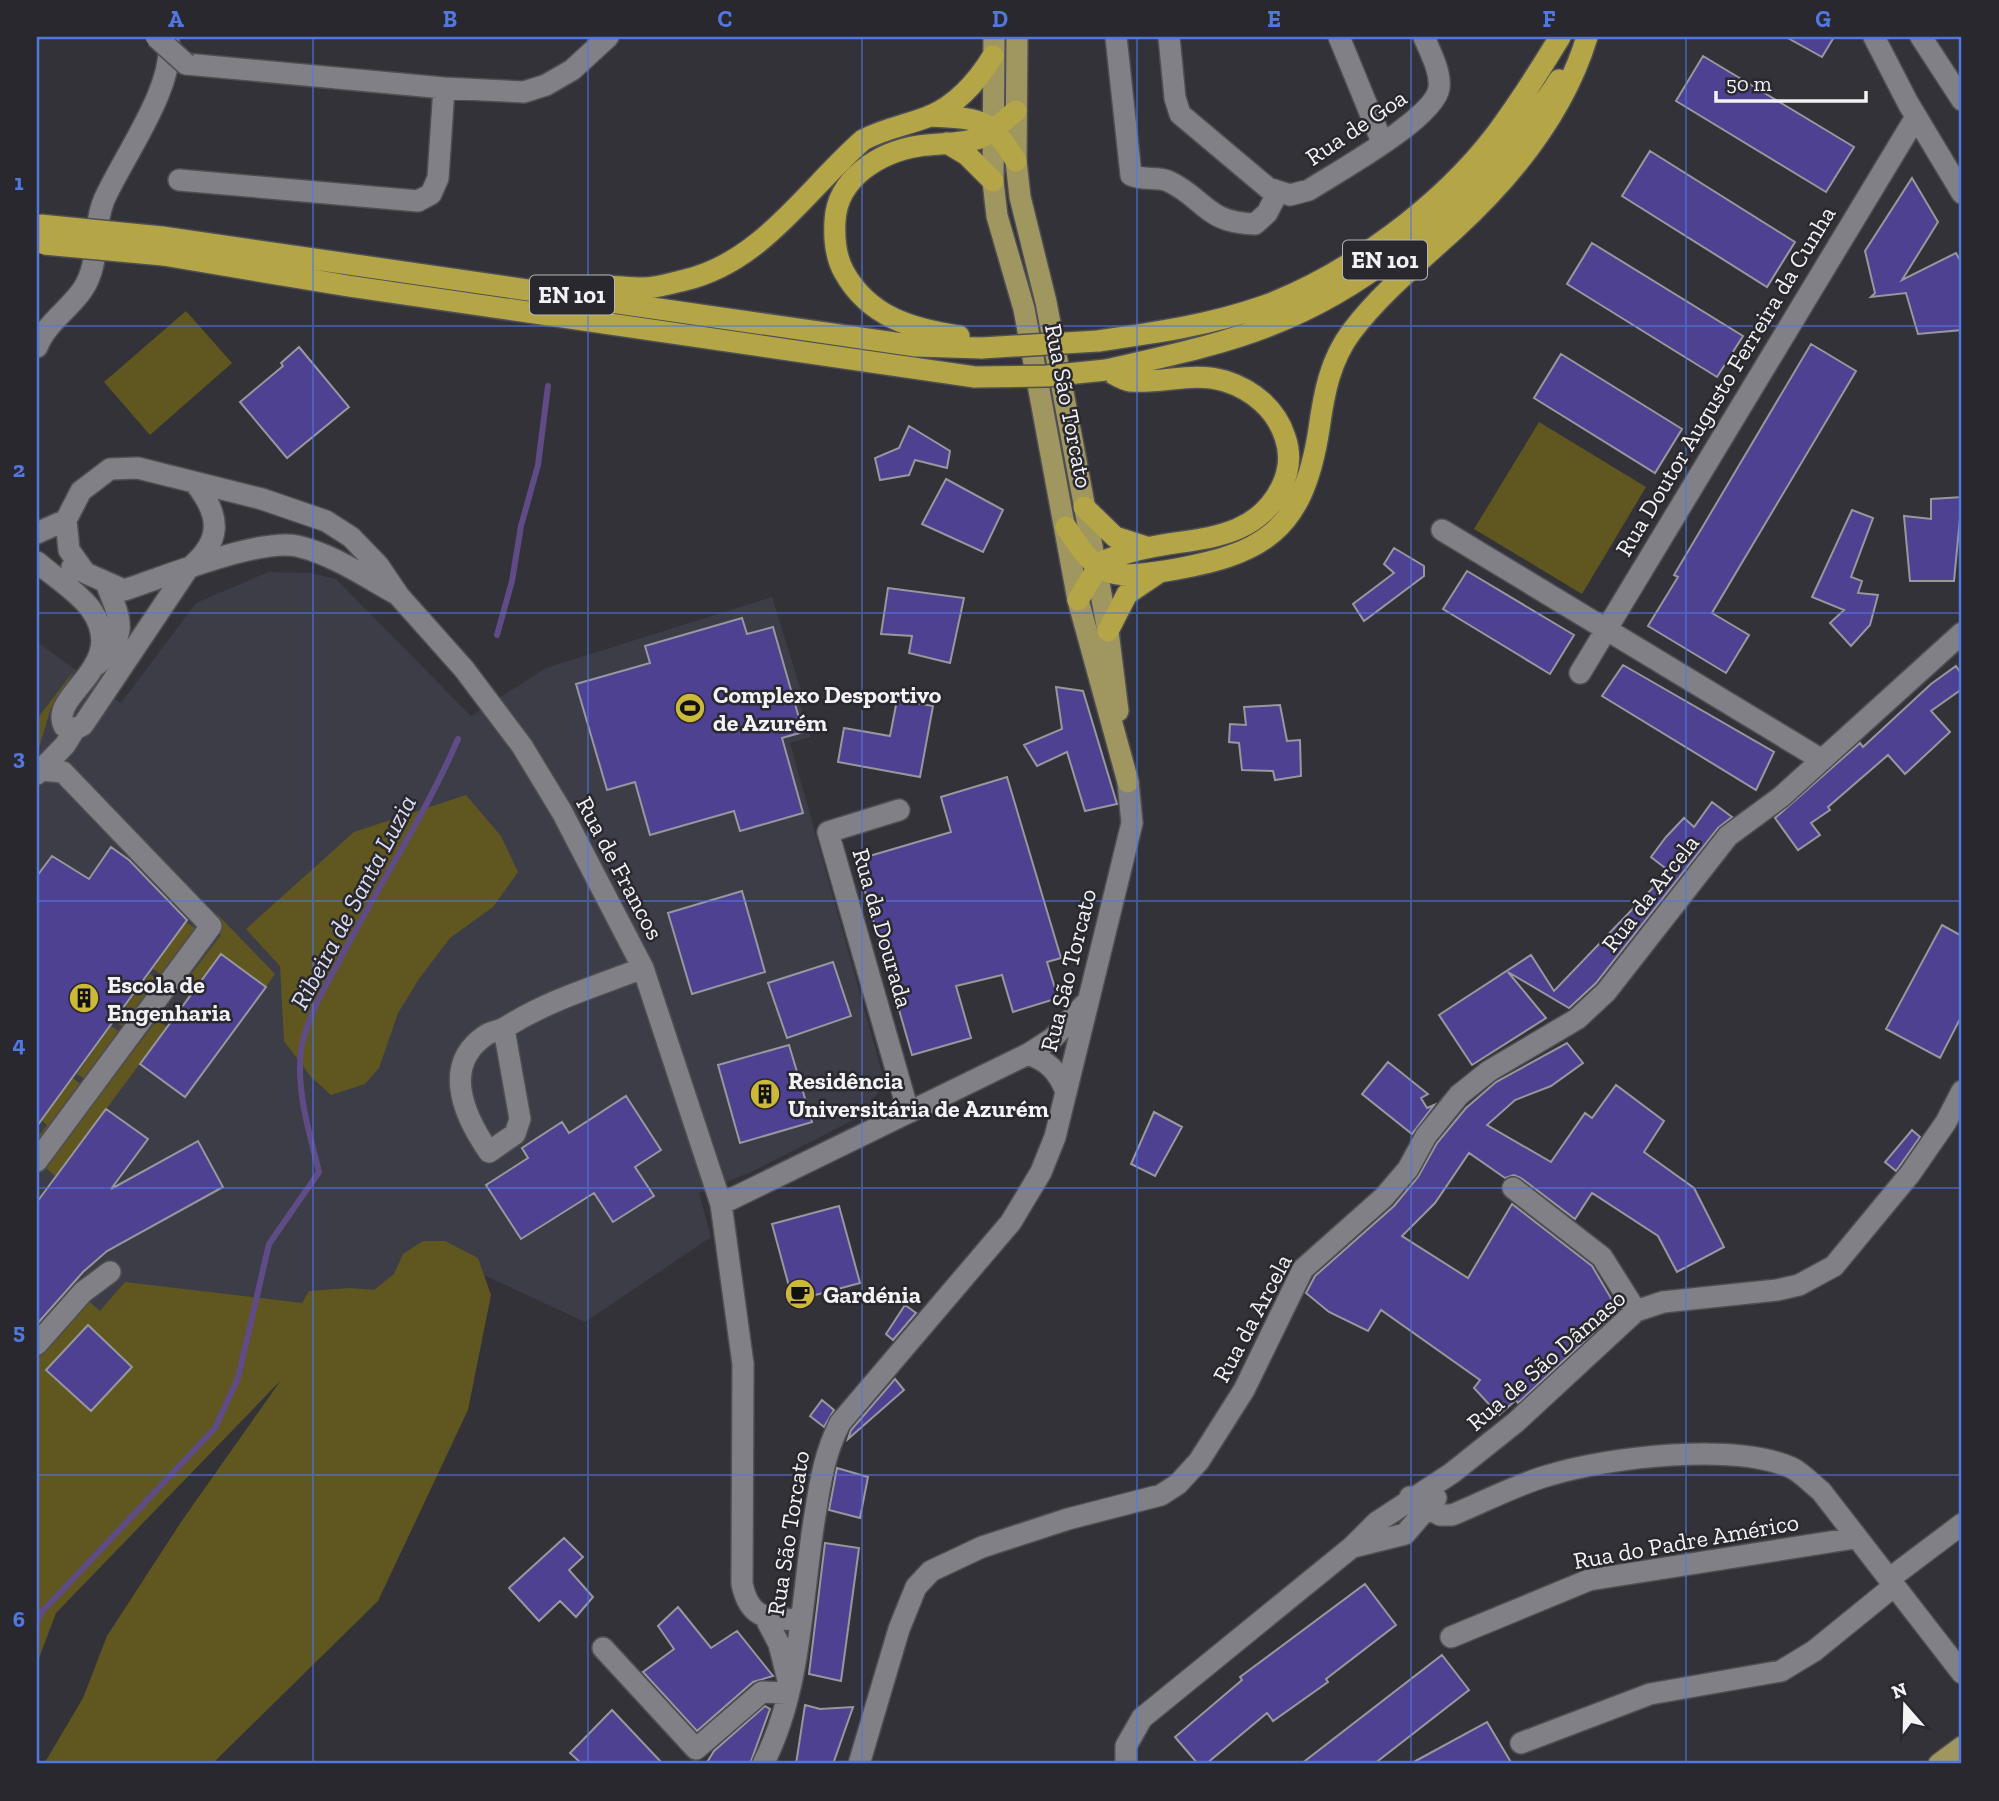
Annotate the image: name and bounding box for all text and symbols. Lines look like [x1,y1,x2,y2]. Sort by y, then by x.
text: A [168,5,184,33]
text: B [443,5,457,33]
text: C [718,5,732,33]
text: D [992,5,1008,33]
text: E [1267,5,1281,33]
text: F [1542,5,1556,33]
text: G [1815,5,1831,33]
scale bar [1716,60,1866,104]
text: 50 m [1726,71,1772,96]
street label: Rua de Goa [1300,82,1412,171]
text: 1 [14,168,24,196]
street label: Rua Doutor Augusto Ferreira da Cunha [1609,200,1842,561]
road number: EN 101 [1343,241,1427,280]
road number: EN 101 [530,276,614,314]
street label: Rua São Torcato [1039,321,1099,491]
text: 2 [13,455,25,483]
place label: Complexo Desportivo de Azurém [713,680,942,737]
sports icon: Complexo Desportivo de Azurém [673,691,707,725]
text: 3 [13,743,25,771]
water label: Ribeira de Santa Luzia [283,789,423,1015]
street label: Rua de Francos [570,791,670,945]
street label: Rua da Arcela [1595,828,1705,957]
street label: Rua da Dourada [846,845,920,1012]
street label: Rua São Torcato [1034,886,1102,1054]
place label: Escola de Engenharia [107,970,231,1027]
building icon: Escola de Engenharia [67,981,101,1015]
text: 4 [12,1030,26,1058]
place label: Residência Universitária de Azurém [788,1066,1049,1123]
building icon: Residência Universitária de Azurém [748,1077,782,1111]
street label: Rua da Arcela [1206,1249,1298,1387]
cafe icon: Gardénia [783,1277,817,1311]
place label: Gardénia [823,1280,921,1309]
street label: Rua de São Dâmaso [1461,1283,1631,1437]
text: 5 [13,1317,25,1345]
street label: Rua São Torcato [761,1448,815,1618]
street label: Rua do Padre Américo [1571,1507,1801,1575]
text: 6 [13,1605,25,1633]
north arrow [1870,1672,1940,1742]
text: N [1889,1677,1910,1704]

